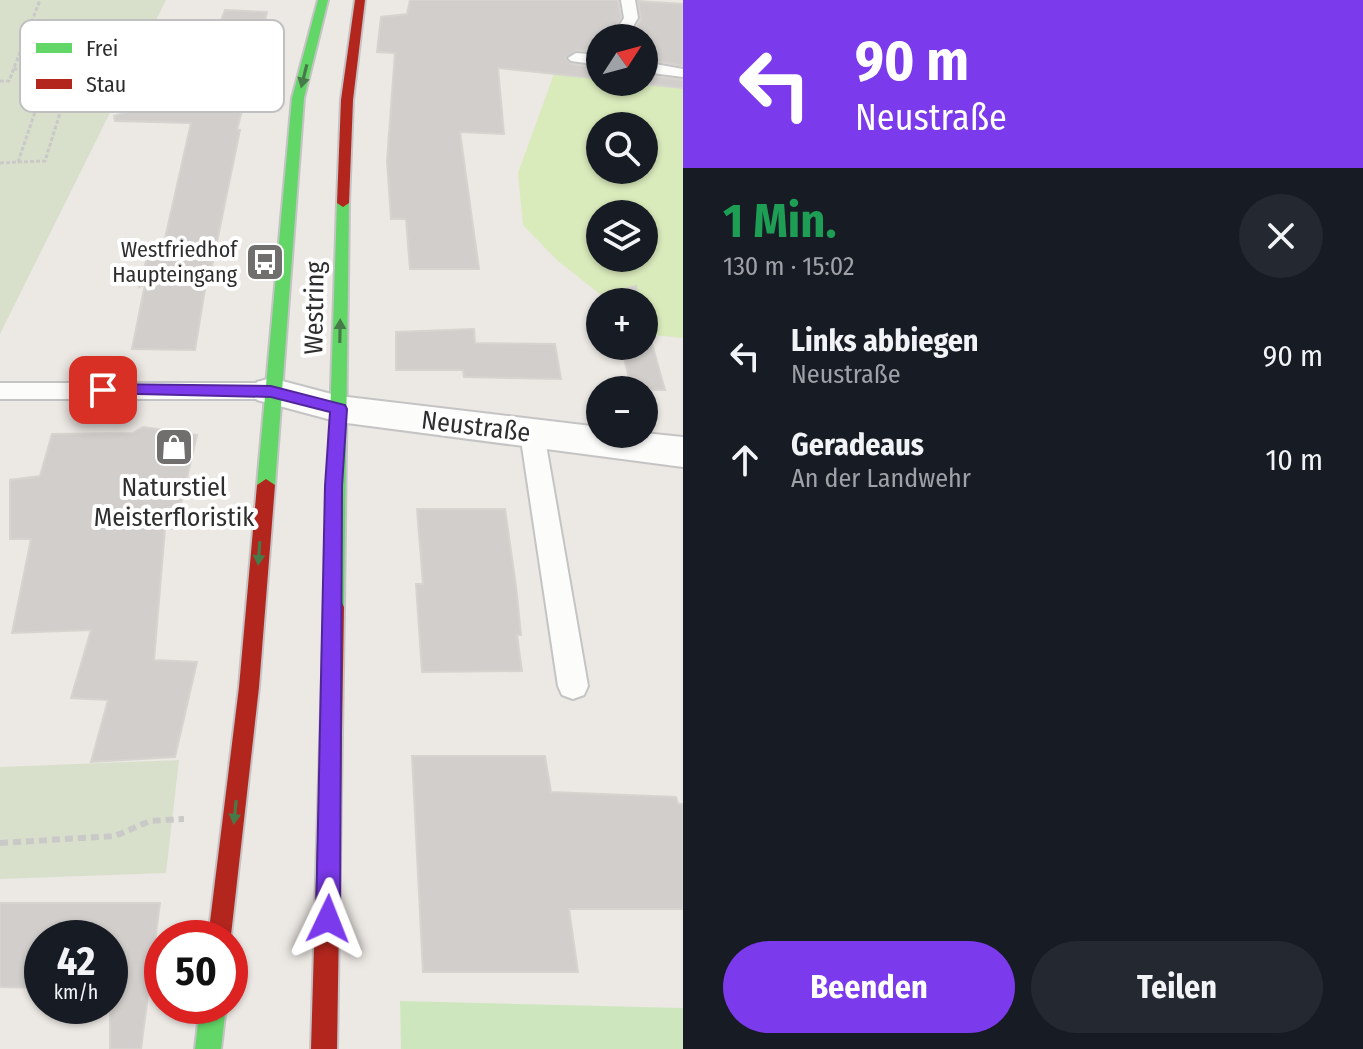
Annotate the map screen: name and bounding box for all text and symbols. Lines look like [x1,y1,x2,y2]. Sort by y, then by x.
legend [20,20,284,112]
north arrow [586,24,658,96]
map controls [586,24,658,448]
text: 90 m [855,28,969,95]
icon: left [723,32,827,136]
text: Frei [86,35,118,62]
one-way arrow [297,63,309,88]
text: Stau [86,71,126,98]
text: Neustraße [855,96,1007,140]
button: search [586,112,658,184]
text: 1 Min. [723,192,836,250]
button: close [1239,194,1323,278]
button: layers [586,200,658,272]
place label: Westfriedhof Haupteingang [112,236,238,288]
bus stop icon: Westfriedhof Haupteingang [244,241,286,283]
text: 130 m · 15:02 [723,251,855,282]
street label: Westring [298,260,331,355]
button: + [586,288,658,360]
one-way arrow [334,318,346,343]
text: Links abbiegen [791,323,979,359]
icon: left [723,334,767,378]
text: 90 m [1263,338,1323,374]
pin [69,356,137,424]
text: Neustraße [791,359,901,390]
icon: arrive [81,368,125,412]
button: − [586,376,658,448]
street label: Neustraße [420,404,532,449]
shop icon: Naturstiel Meisterfloristik [153,426,195,468]
text: Geradeaus [791,427,924,463]
icon: ahead [723,438,767,482]
text: 10 m [1266,442,1323,478]
text: An der Landwehr [791,463,971,494]
place label: Naturstiel Meisterfloristik [94,472,255,533]
one-way arrow [252,541,265,566]
one-way arrow [228,800,241,825]
position arrow [286,877,370,961]
speed limit sign: 50 [144,920,248,1024]
text: 42 [57,938,95,986]
button: Beenden [723,941,1015,1033]
button: Teilen [1031,941,1323,1033]
text: km/h [54,980,98,1004]

